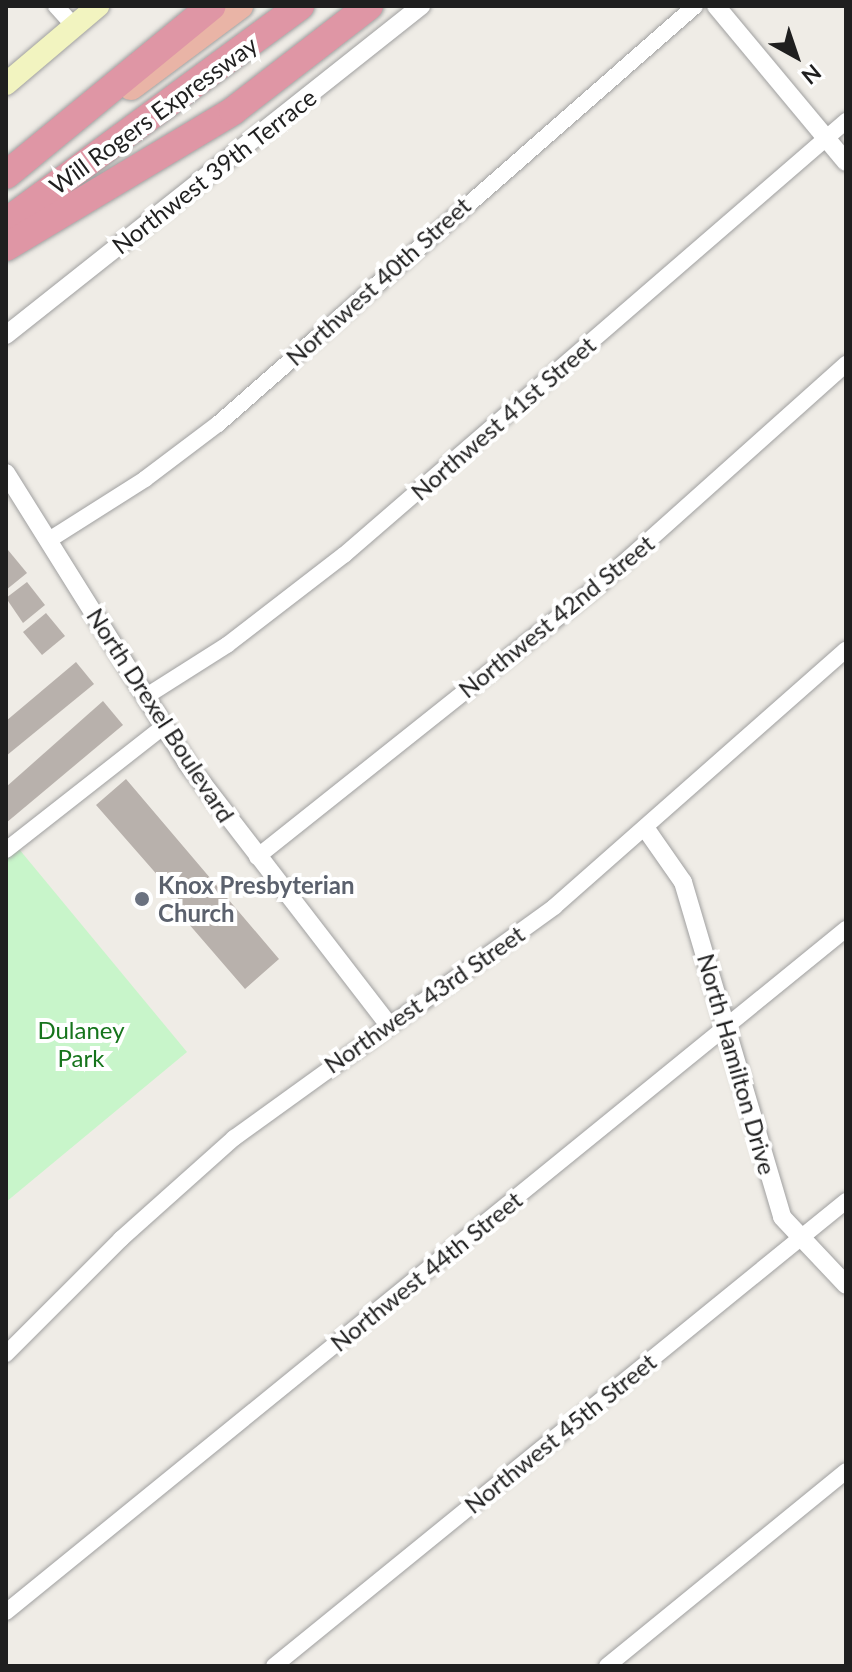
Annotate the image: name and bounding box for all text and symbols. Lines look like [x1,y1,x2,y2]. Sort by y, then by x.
north arrow [756,16,836,96]
street label: Will Rogers Expressway [44,30,262,200]
text: N [797,59,827,91]
street label: Northwest 39th Terrace [106,82,322,260]
street label: Northwest 40th Street [280,191,476,371]
street label: Northwest 41st Street [405,330,601,506]
street label: Northwest 42nd Street [453,528,659,704]
street label: North Drexel Boulevard [81,603,241,827]
place label: Knox Presbyterian Church [158,871,355,927]
marker: Knox Presbyterian Church [133,890,151,908]
street label: Northwest 43rd Street [318,919,530,1079]
street label: North Hamilton Drive [692,950,782,1178]
park label: Dulaney Park [37,1016,125,1072]
street label: Northwest 44th Street [324,1185,528,1357]
street label: Northwest 45th Street [458,1347,662,1519]

